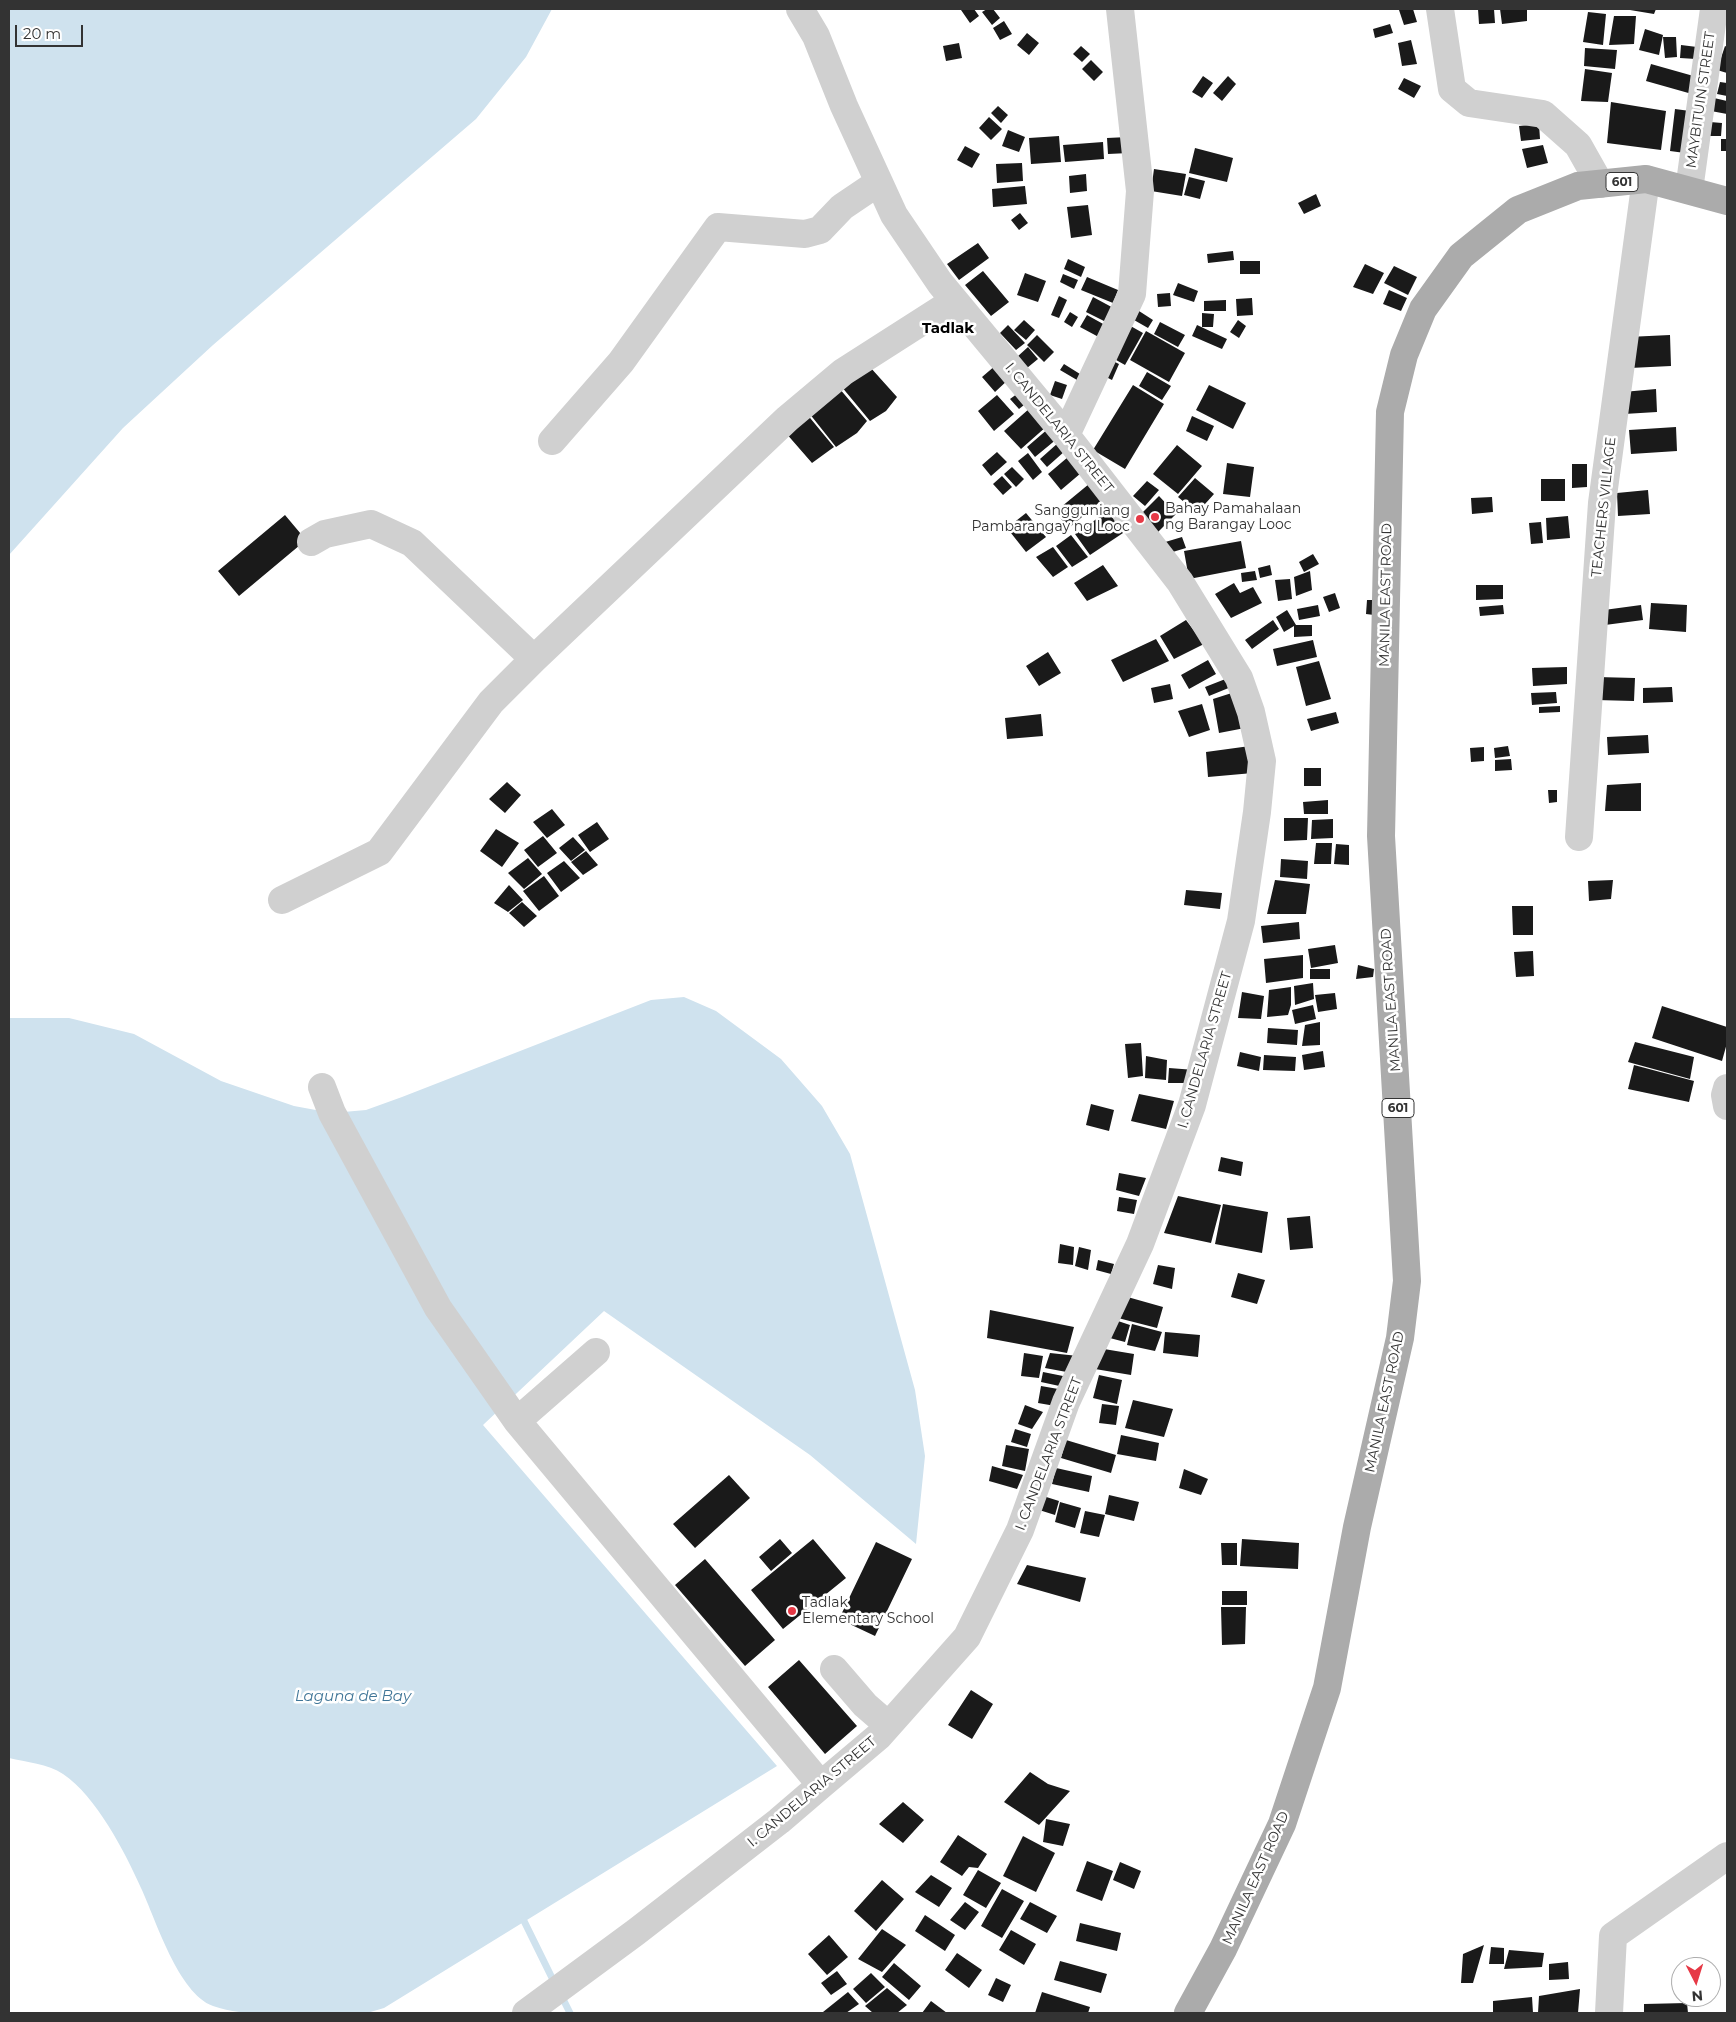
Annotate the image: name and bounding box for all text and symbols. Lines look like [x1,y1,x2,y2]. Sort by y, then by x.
scale bar [18,15,85,47]
text: 20 m [23,24,61,43]
street label: MAYBITUIN STREET [1683,31,1719,169]
road number: 601 [1606,172,1638,192]
district label: Tadlak [922,320,974,338]
street label: I. CANDELARIA STREET [1001,360,1117,496]
street label: TEACHERS VILLAGE [1588,436,1620,578]
place label: Bahay Pamahalaan ng Barangay Looc [1165,501,1301,534]
place label: Sangguniang Pambarangay ng Looc [971,503,1130,536]
marker: Bahay Pamahalaan ng Barangay Looc [1149,511,1161,523]
marker: Sangguniang Pambarangay ng Looc [1134,513,1146,525]
street label: MANILA EAST ROAD [1376,523,1396,667]
street label: MANILA EAST ROAD [1378,928,1404,1072]
street label: I. CANDELARIA STREET [1175,970,1235,1130]
road number: 601 [1382,1098,1414,1118]
street label: MANILA EAST ROAD [1362,1330,1408,1474]
street label: I. CANDELARIA STREET [1012,1375,1086,1533]
place label: Tadlak Elementary School [802,1595,934,1628]
marker: Tadlak Elementary School [786,1605,798,1617]
water label: Laguna de Bay [295,1688,411,1706]
street label: I. CANDELARIA STREET [744,1733,880,1851]
street label: MANILA EAST ROAD [1219,1809,1293,1947]
north arrow [1671,1957,1721,2007]
text: N [1691,1986,1704,2005]

